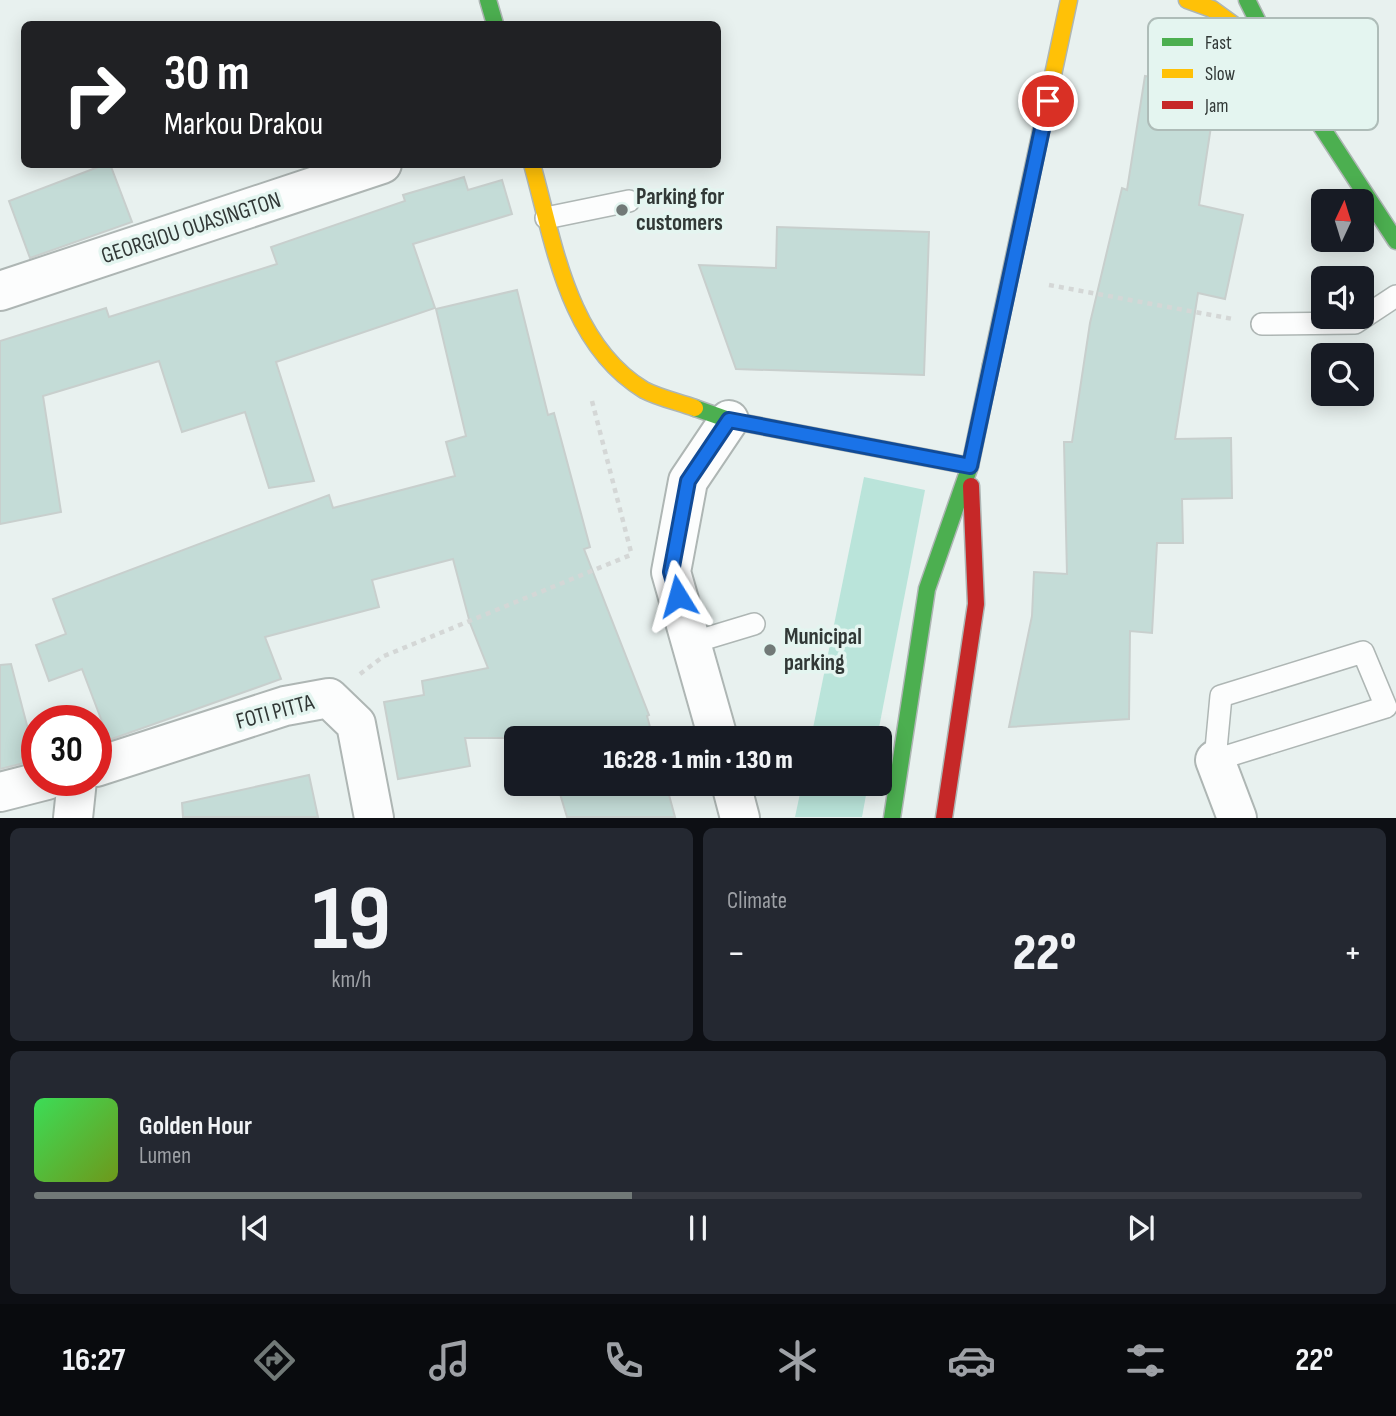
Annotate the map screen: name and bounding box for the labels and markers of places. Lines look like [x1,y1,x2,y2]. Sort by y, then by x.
pin [1018,71,1078,131]
place label: Parking for customers [636,183,724,237]
marker: Parking for customers [614,202,630,218]
place label: Municipal parking [784,623,862,677]
marker: Municipal parking [762,642,778,658]

